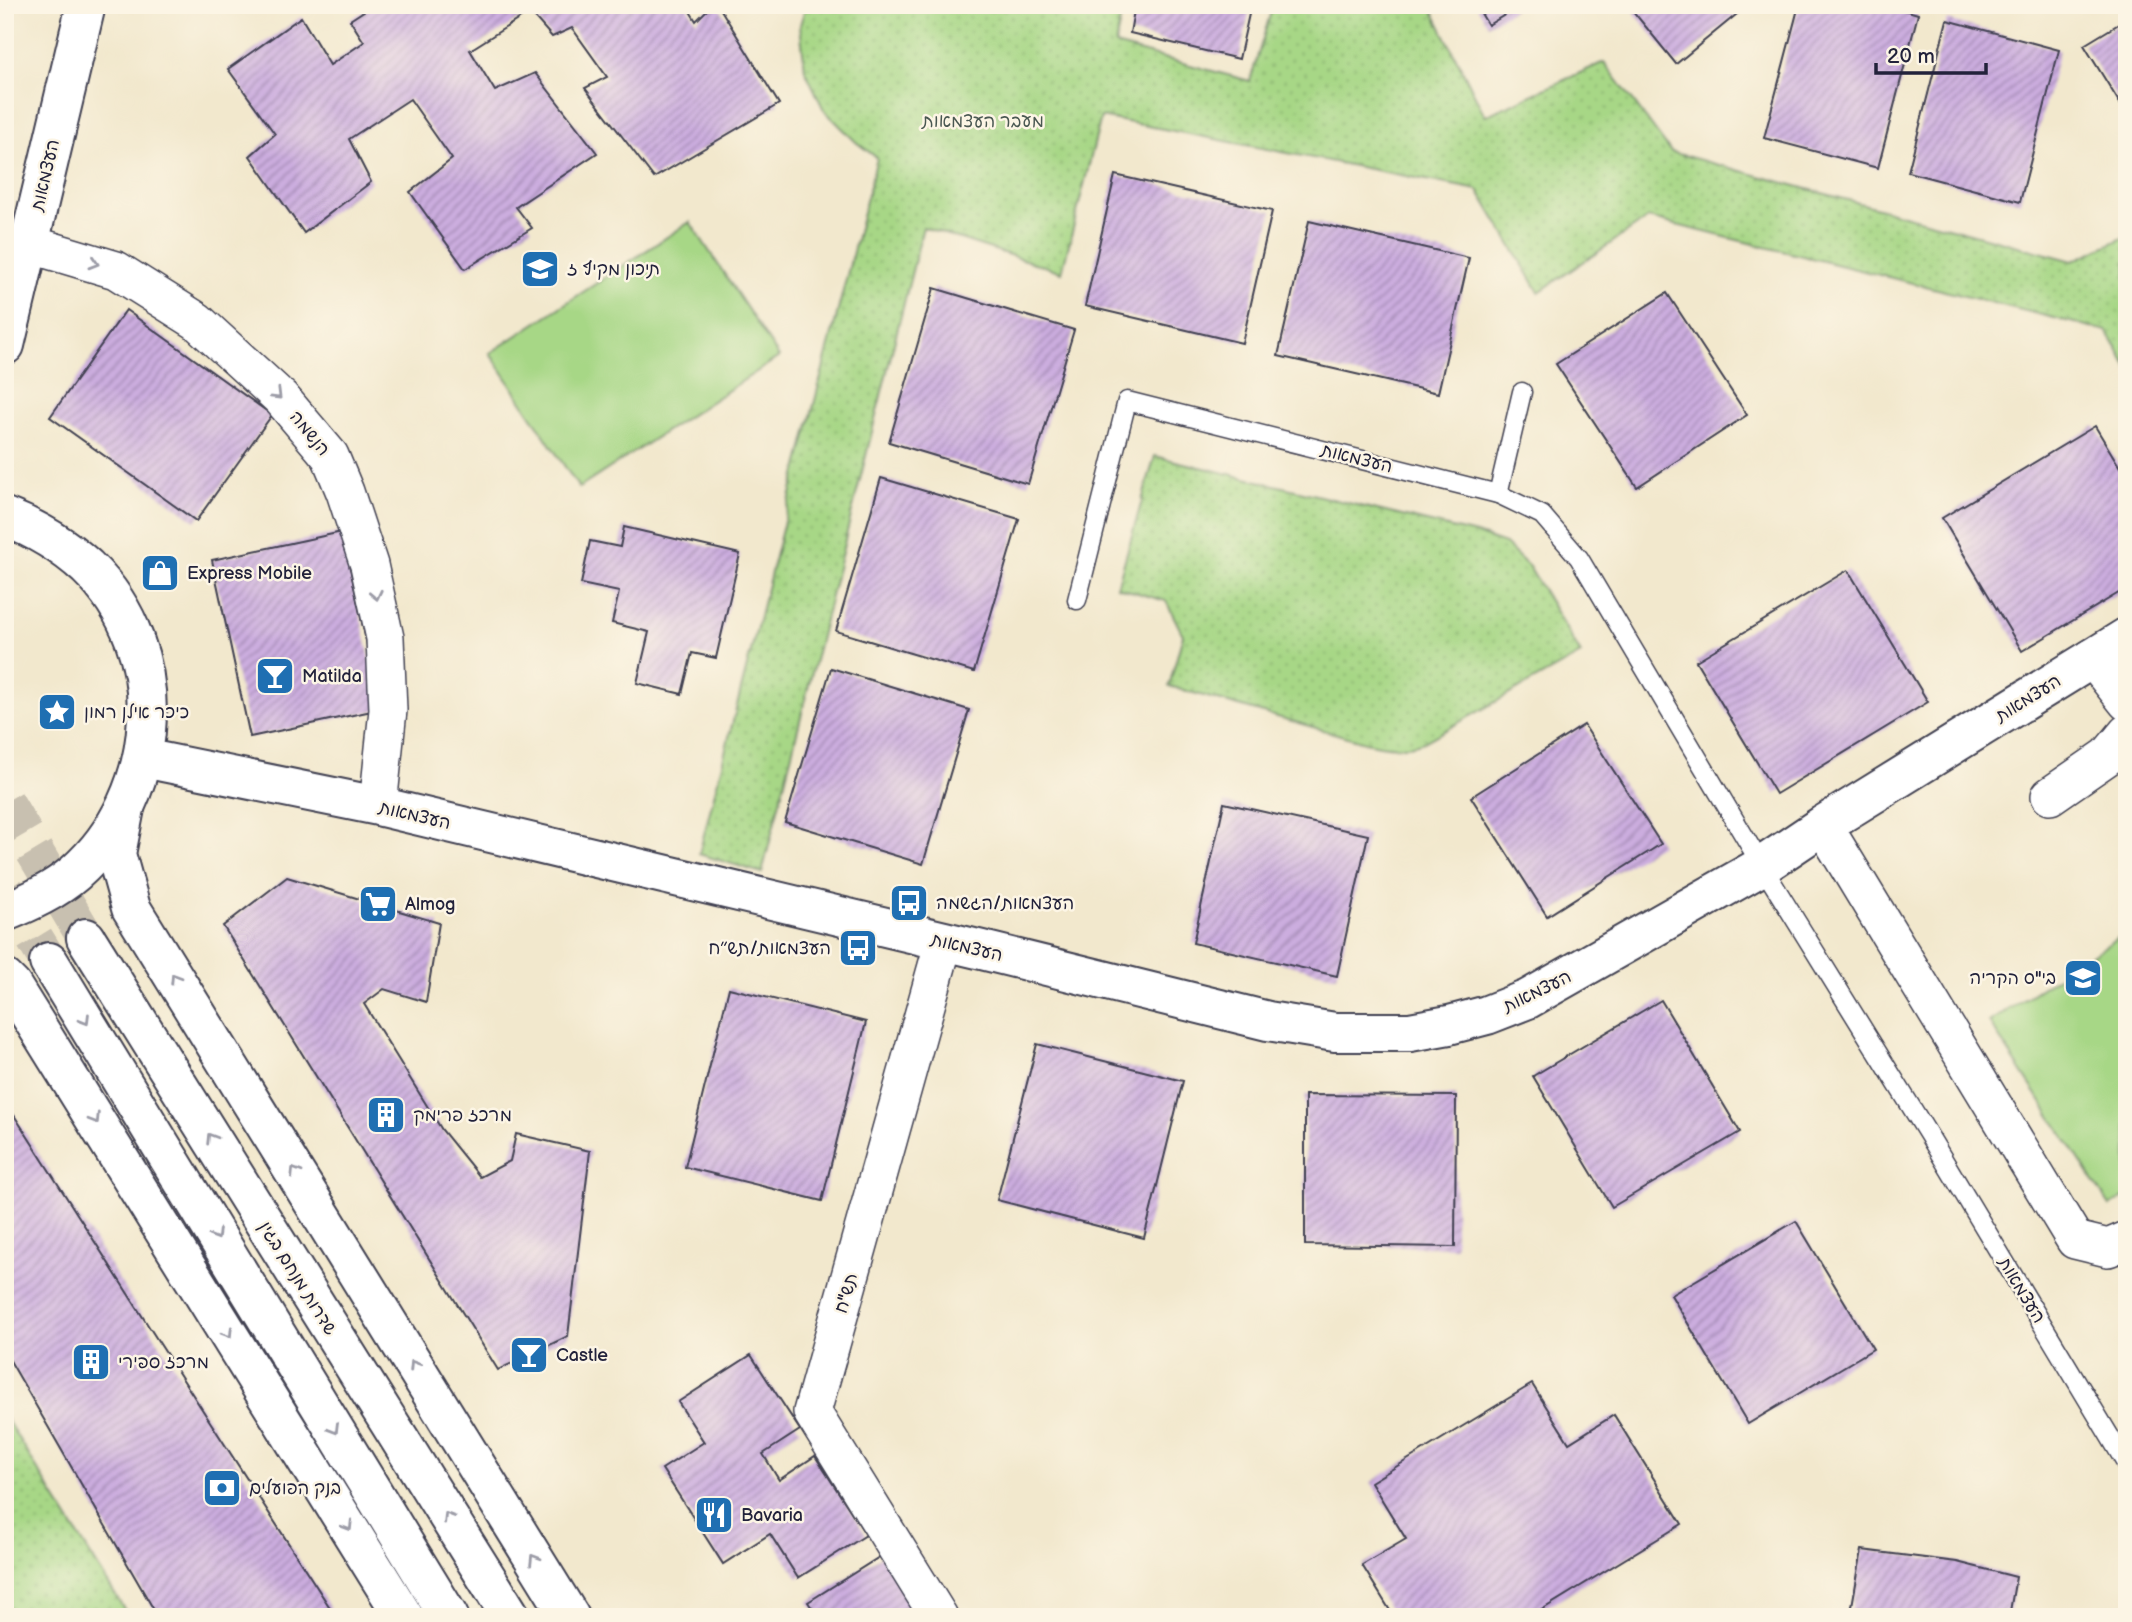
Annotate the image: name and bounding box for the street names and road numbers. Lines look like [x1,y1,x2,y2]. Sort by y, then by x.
street label: העצמאות [27,137,64,214]
street label: הנשמה [285,407,334,460]
street label: העצמאות [1318,439,1395,478]
street label: העצמאות [1991,670,2065,727]
street label: העצמאות [376,797,453,834]
street label: העצמאות [928,929,1005,966]
street label: העצמאות [1499,966,1575,1017]
street label: שדרות מנחם בגין [254,1218,341,1339]
street label: העצמאות [1993,1253,2049,1327]
street label: תש"ח [831,1271,862,1316]

